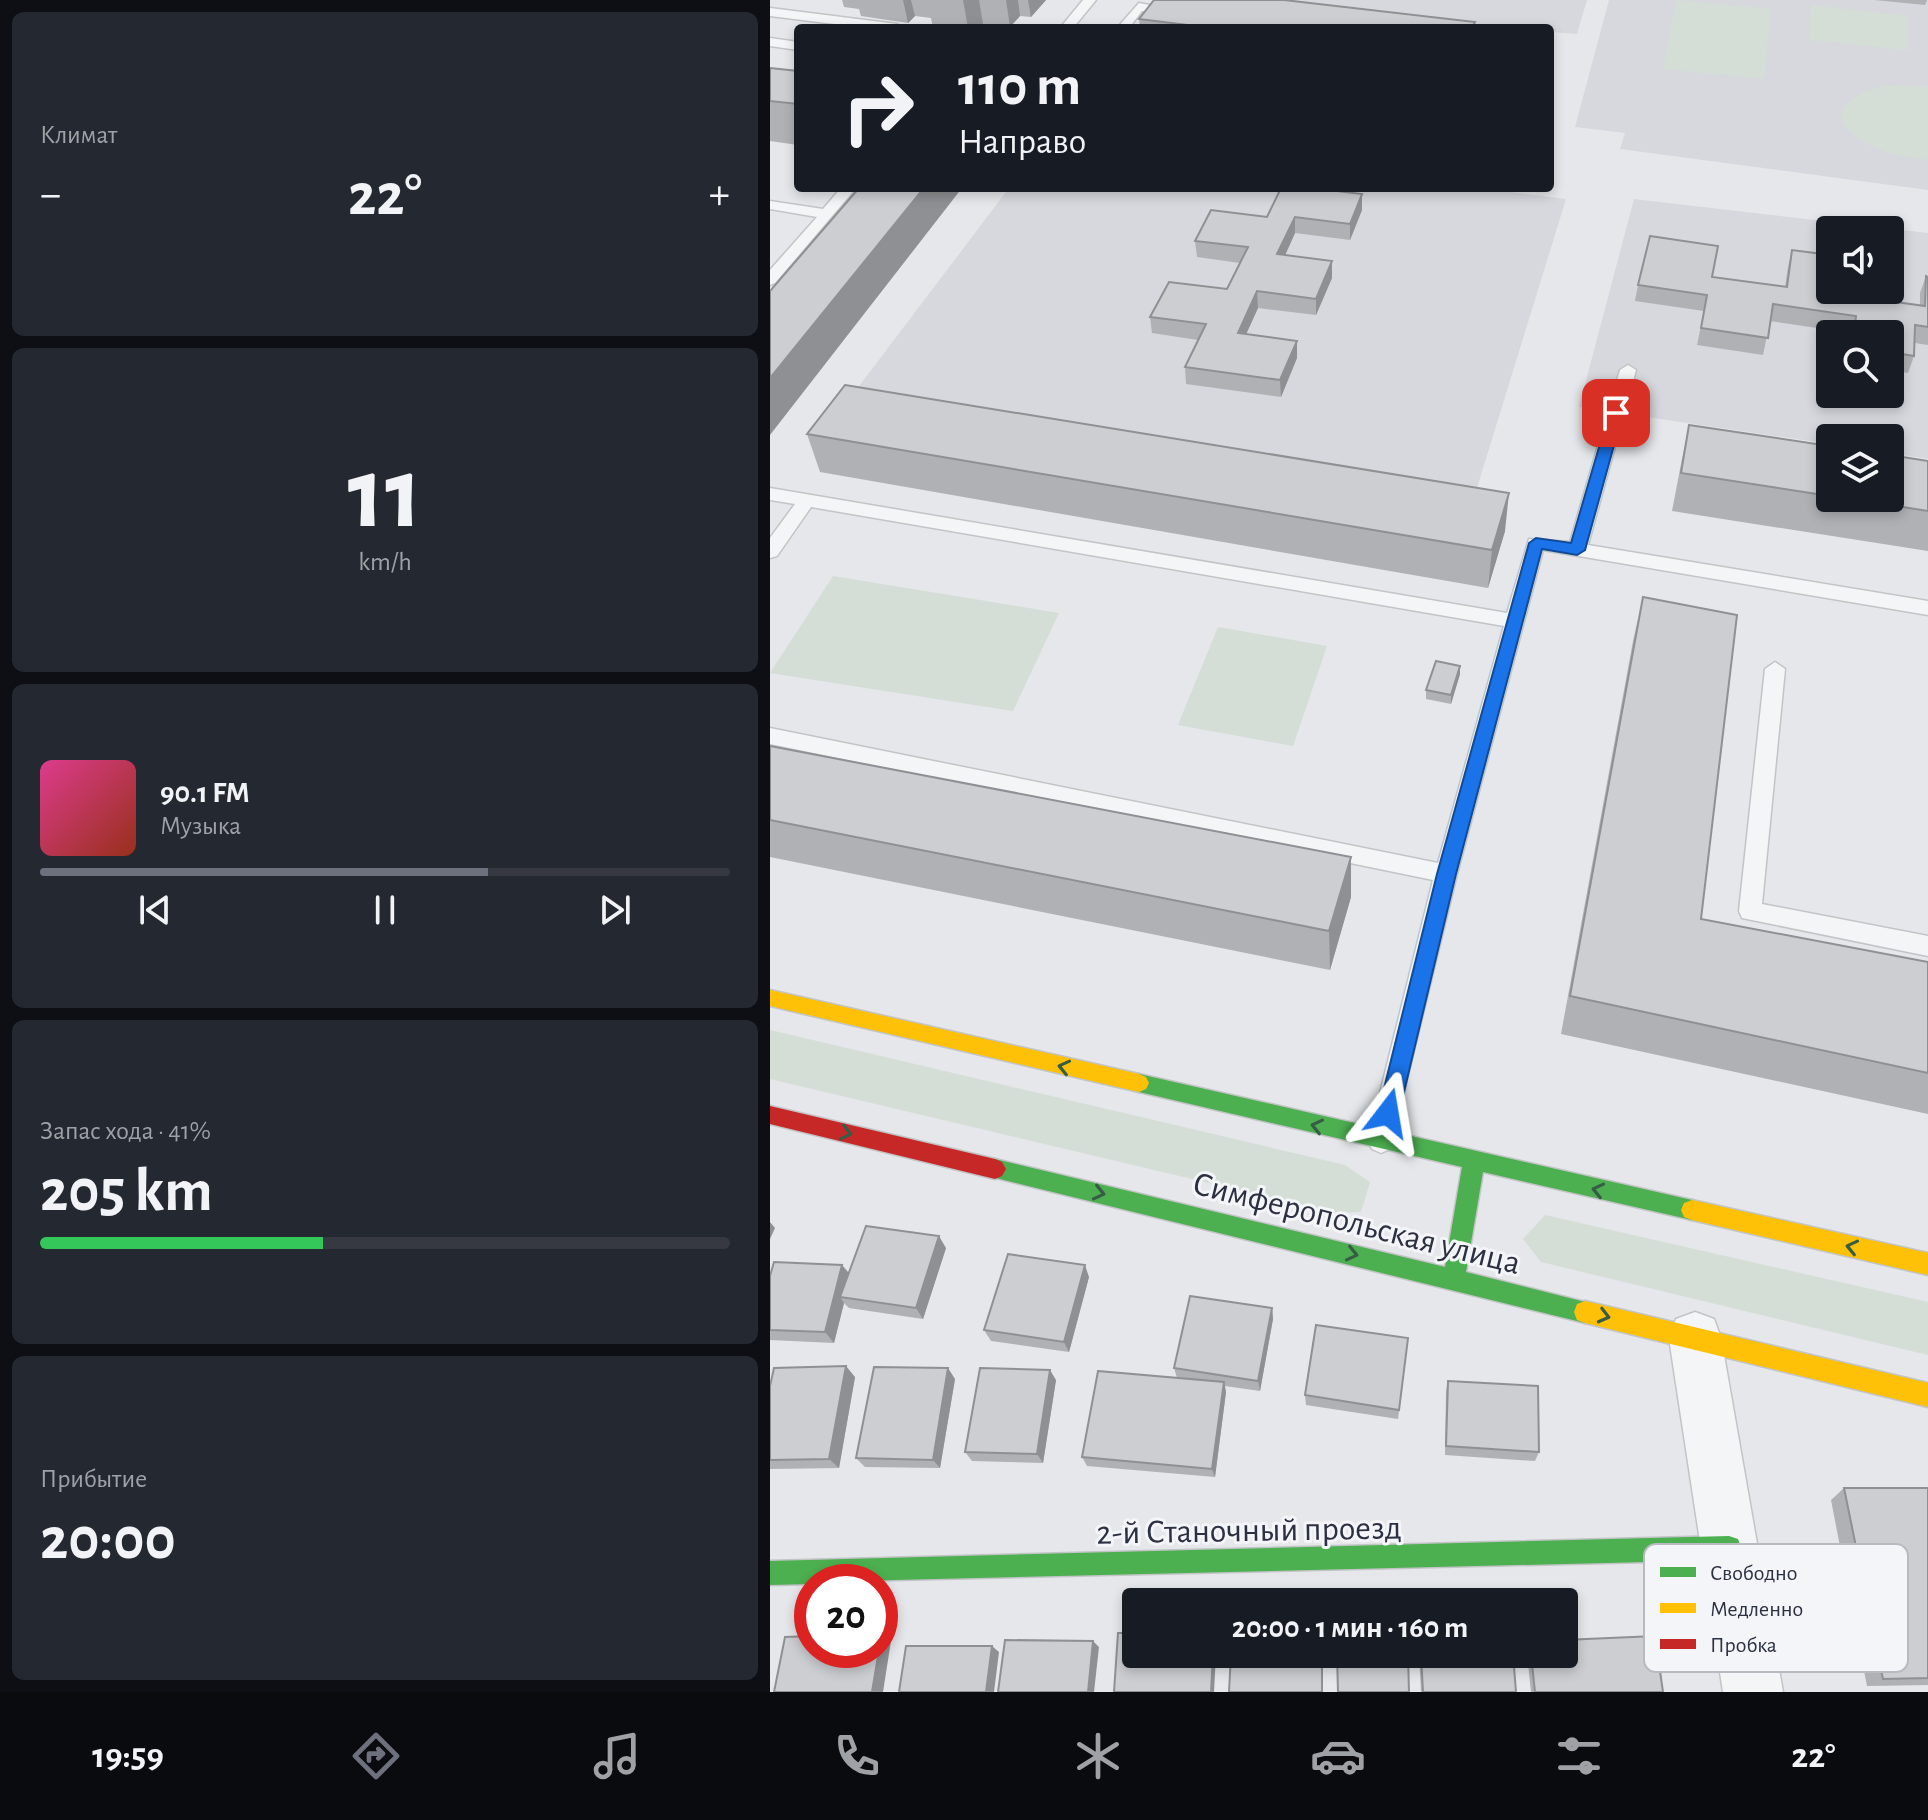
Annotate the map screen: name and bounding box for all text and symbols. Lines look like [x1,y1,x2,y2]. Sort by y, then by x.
icon: right [826,56,930,160]
text: 110 m [958,59,1081,115]
text: Климат [40,122,117,148]
text: Направо [958,124,1086,160]
text: 22° [348,166,422,226]
text: − [40,173,61,217]
text: + [709,173,730,217]
map controls [1816,216,1904,512]
button: sound [1816,216,1904,304]
button: search [1816,320,1904,408]
pin [1582,379,1650,447]
icon: arrive [1594,391,1638,435]
button: layers [1816,424,1904,512]
text: 11 [348,443,422,547]
text: km/h [358,549,412,575]
text: 90.1 FM [160,778,250,808]
text: Музыка [160,813,241,839]
icon: previous [133,888,177,932]
icon: pause [363,888,407,932]
icon: next [593,888,637,932]
one-way arrow [1058,1059,1072,1076]
position arrow [1346,1071,1430,1155]
text: Запас хода · 41% [40,1118,211,1144]
one-way arrow [1311,1119,1325,1136]
one-way arrow [838,1124,852,1141]
text: 205 km [40,1162,213,1222]
street label: Симферопольская улица [1189,1167,1524,1281]
one-way arrow [1592,1182,1606,1199]
one-way arrow [1091,1184,1105,1201]
one-way arrow [1846,1239,1859,1256]
one-way arrow [1344,1244,1358,1261]
one-way arrow [1597,1306,1611,1323]
text: Прибытие [40,1466,147,1492]
text: 20:00 [40,1510,176,1570]
street label: 2-й Станочный проезд [1096,1511,1402,1551]
legend [1644,1544,1908,1672]
text: Свободно [1710,1562,1798,1584]
speed limit sign: 20 [794,1564,898,1668]
text: Медленно [1710,1598,1803,1620]
text: 20:00 · 1 мин · 160 m [1232,1613,1468,1643]
text: Пробка [1710,1634,1777,1656]
icon: directions [348,1728,404,1784]
icon: music [589,1728,645,1784]
icon: phone [829,1728,885,1784]
icon: climate [1070,1728,1126,1784]
icon: car [1310,1728,1366,1784]
icon: filters [1551,1728,1607,1784]
text: 19:59 [92,1738,164,1774]
text: 22° [1791,1738,1836,1774]

